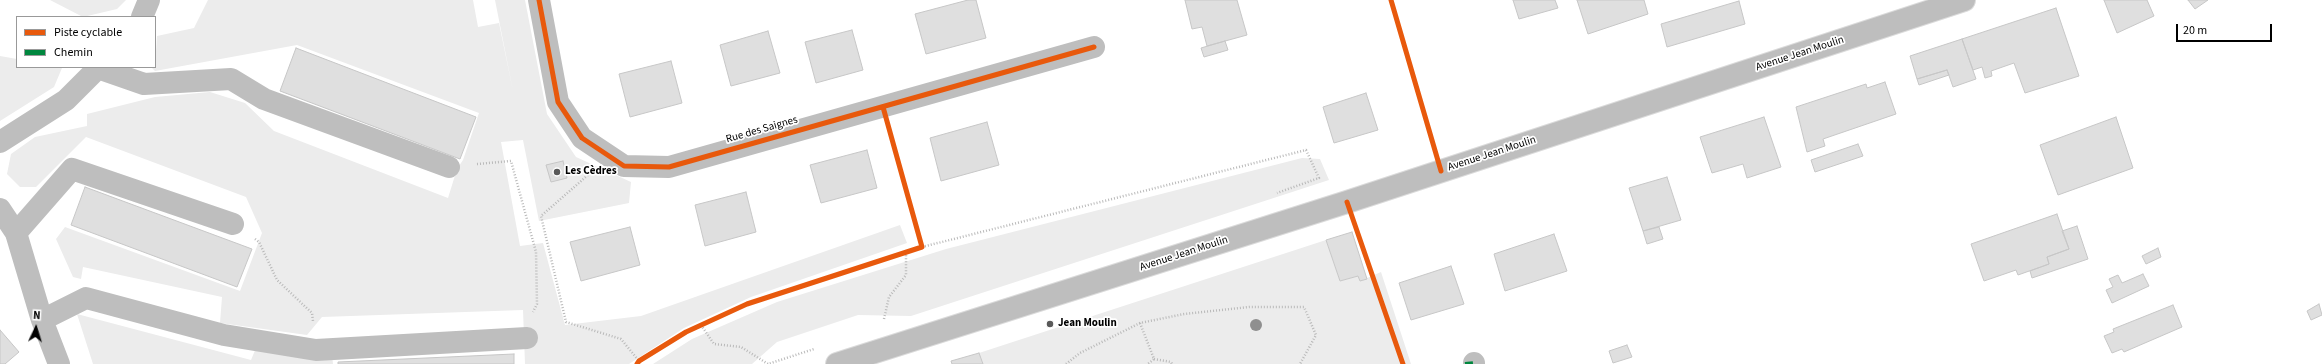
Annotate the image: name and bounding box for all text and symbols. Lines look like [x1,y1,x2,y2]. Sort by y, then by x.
legend [16,16,156,68]
scale bar [2178,16,2274,42]
text: 20 m [2183,22,2207,39]
text: Piste cyclable [54,24,122,41]
street label: Avenue Jean Moulin [1754,34,1846,74]
text: Chemin [54,44,93,61]
street label: Rue des Saignes [725,113,799,147]
street label: Avenue Jean Moulin [1446,134,1538,174]
place label: Les Cèdres [565,165,617,179]
marker: Les Cèdres [552,167,562,177]
street label: Avenue Jean Moulin [1138,234,1230,274]
north arrow [16,308,56,348]
text: N [33,308,41,323]
place label: Jean Moulin [1058,317,1117,331]
marker: Jean Moulin [1045,319,1055,329]

